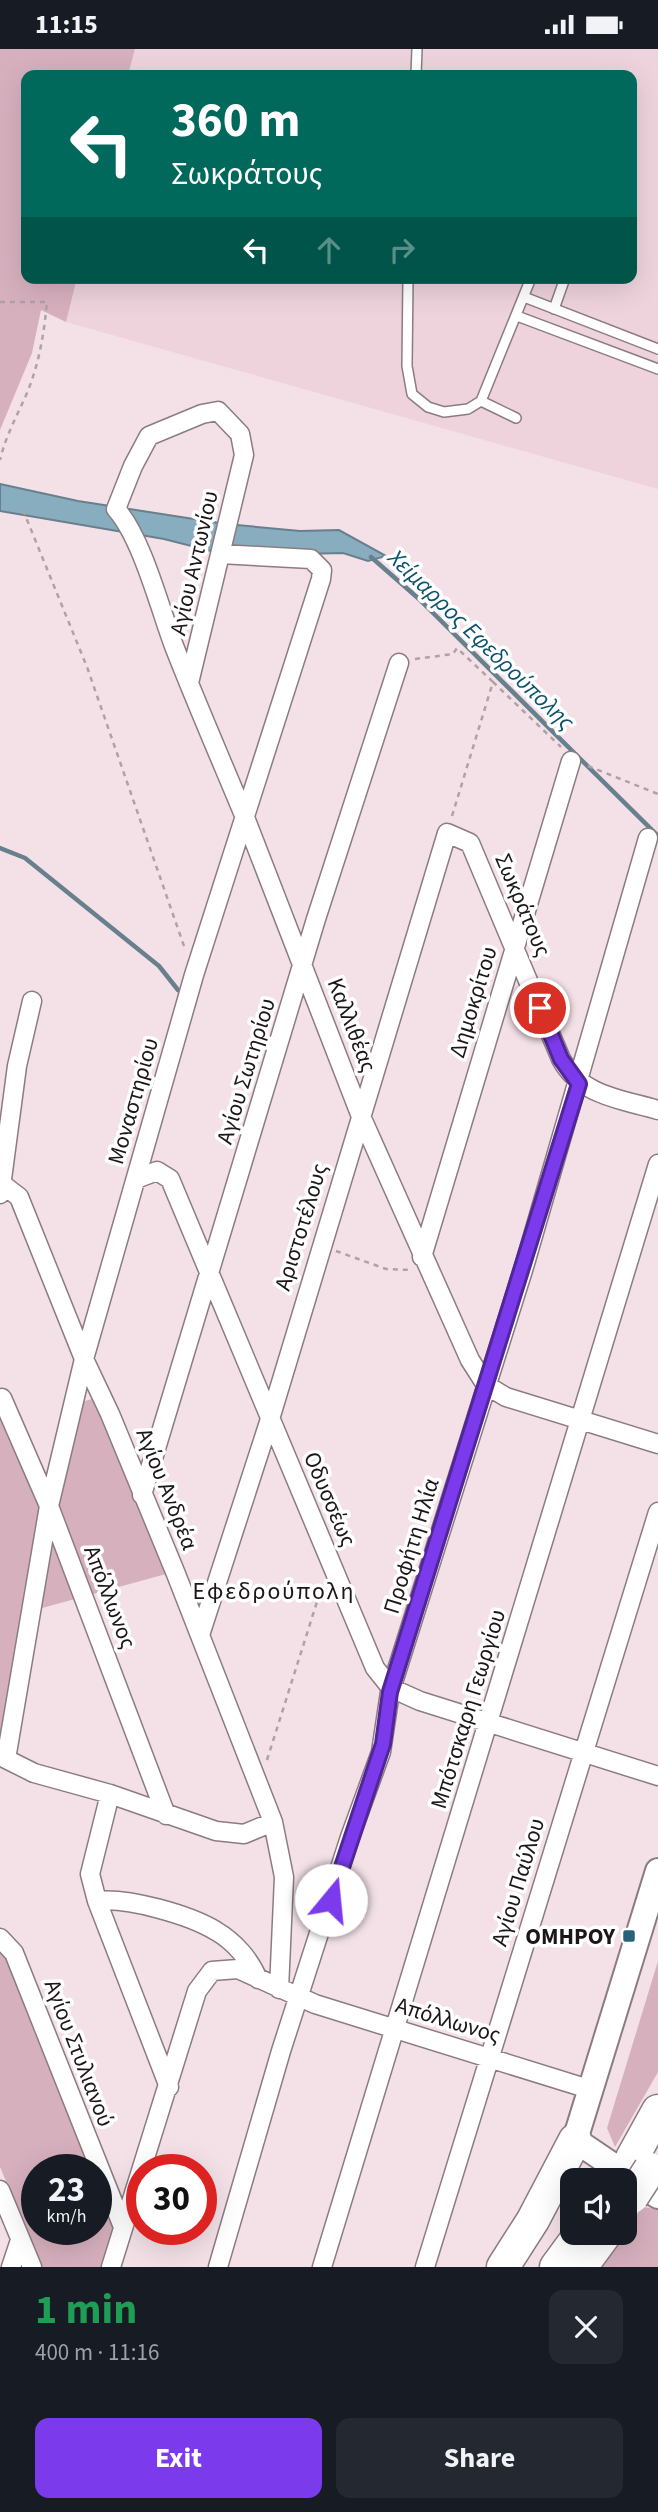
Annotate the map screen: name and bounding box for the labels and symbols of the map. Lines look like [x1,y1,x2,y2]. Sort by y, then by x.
street label: Αγίου Αντωνίου [161,487,227,639]
water label: Χείμαρρος Εφεδρούπολης [379,541,583,739]
street label: Σωκράτους [487,848,559,962]
street label: Δημοκρίτου [440,942,506,1062]
street label: Καλλιθέας [319,973,385,1077]
pin [510,978,570,1038]
street label: Αγίου Σωτηρίου [208,994,284,1148]
street label: Μοναστηρίου [99,1034,167,1168]
street label: Αριστοτέλους [266,1159,336,1295]
street label: Αγίου Ανδρέα [128,1423,206,1555]
street label: Οδυσσέως [295,1446,365,1552]
street label: Προφήτη Ηλία [375,1474,447,1618]
street label: Απόλλωνος [75,1541,145,1653]
district label: Εφεδρούπολη [193,1574,355,1609]
street label: Μπότσκαρη Γεωργίου [422,1605,514,1813]
street label: Αγίου Παύλου [483,1814,553,1950]
position arrow [294,1863,368,1937]
place label: ΟΜΗΡΟΥ [525,1920,616,1953]
marker: ΟΜΗΡΟΥ [621,1928,637,1944]
street label: Αγίου Στυλιανού [36,1975,122,2131]
street label: Απόλλωνος [392,1988,504,2052]
speed limit sign: 30 [126,2154,217,2245]

